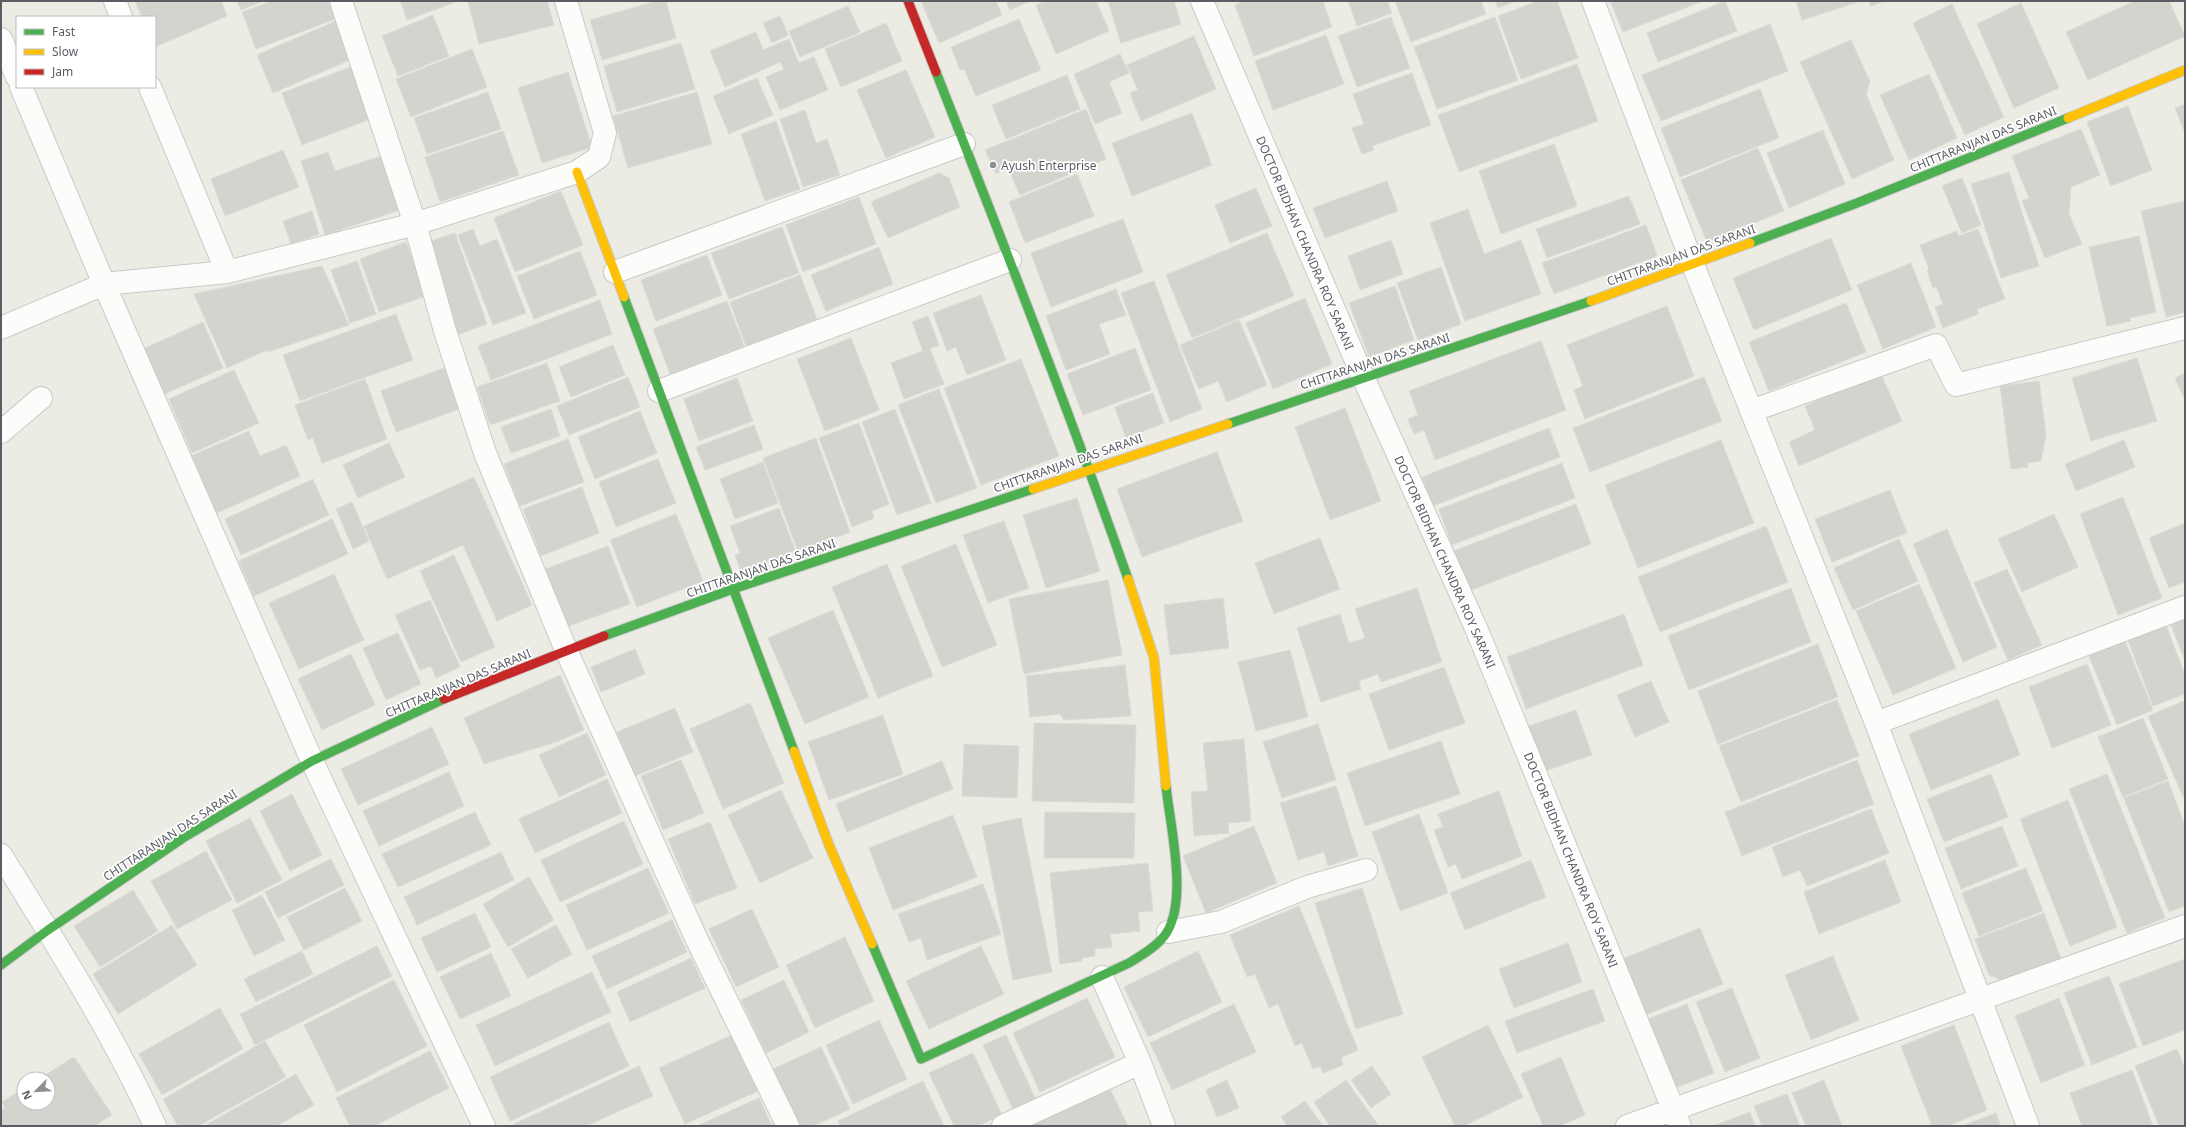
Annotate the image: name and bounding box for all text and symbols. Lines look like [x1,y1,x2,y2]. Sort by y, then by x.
legend [16,16,156,88]
text: Fast [52,23,76,40]
text: Slow [52,43,79,60]
text: Jam [51,63,73,80]
street label: CHITTARANJAN DAS SARANI [1907,102,2059,176]
street label: DOCTOR BIDHAN CHANDRA ROY SARANI [1252,133,1358,353]
place label: Ayush Enterprise [1001,157,1097,174]
marker: Ayush Enterprise [988,160,998,170]
street label: CHITTARANJAN DAS SARANI [1604,220,1758,290]
street label: CHITTARANJAN DAS SARANI [1298,329,1452,393]
street label: CHITTARANJAN DAS SARANI [991,429,1145,497]
street label: DOCTOR BIDHAN CHANDRA ROY SARANI [1390,453,1500,671]
street label: CHITTARANJAN DAS SARANI [684,534,838,602]
street label: CHITTARANJAN DAS SARANI [382,645,534,721]
street label: DOCTOR BIDHAN CHANDRA ROY SARANI [1520,750,1622,970]
street label: CHITTARANJAN DAS SARANI [100,785,240,885]
north arrow [16,1071,56,1111]
text: N [18,1088,35,1102]

